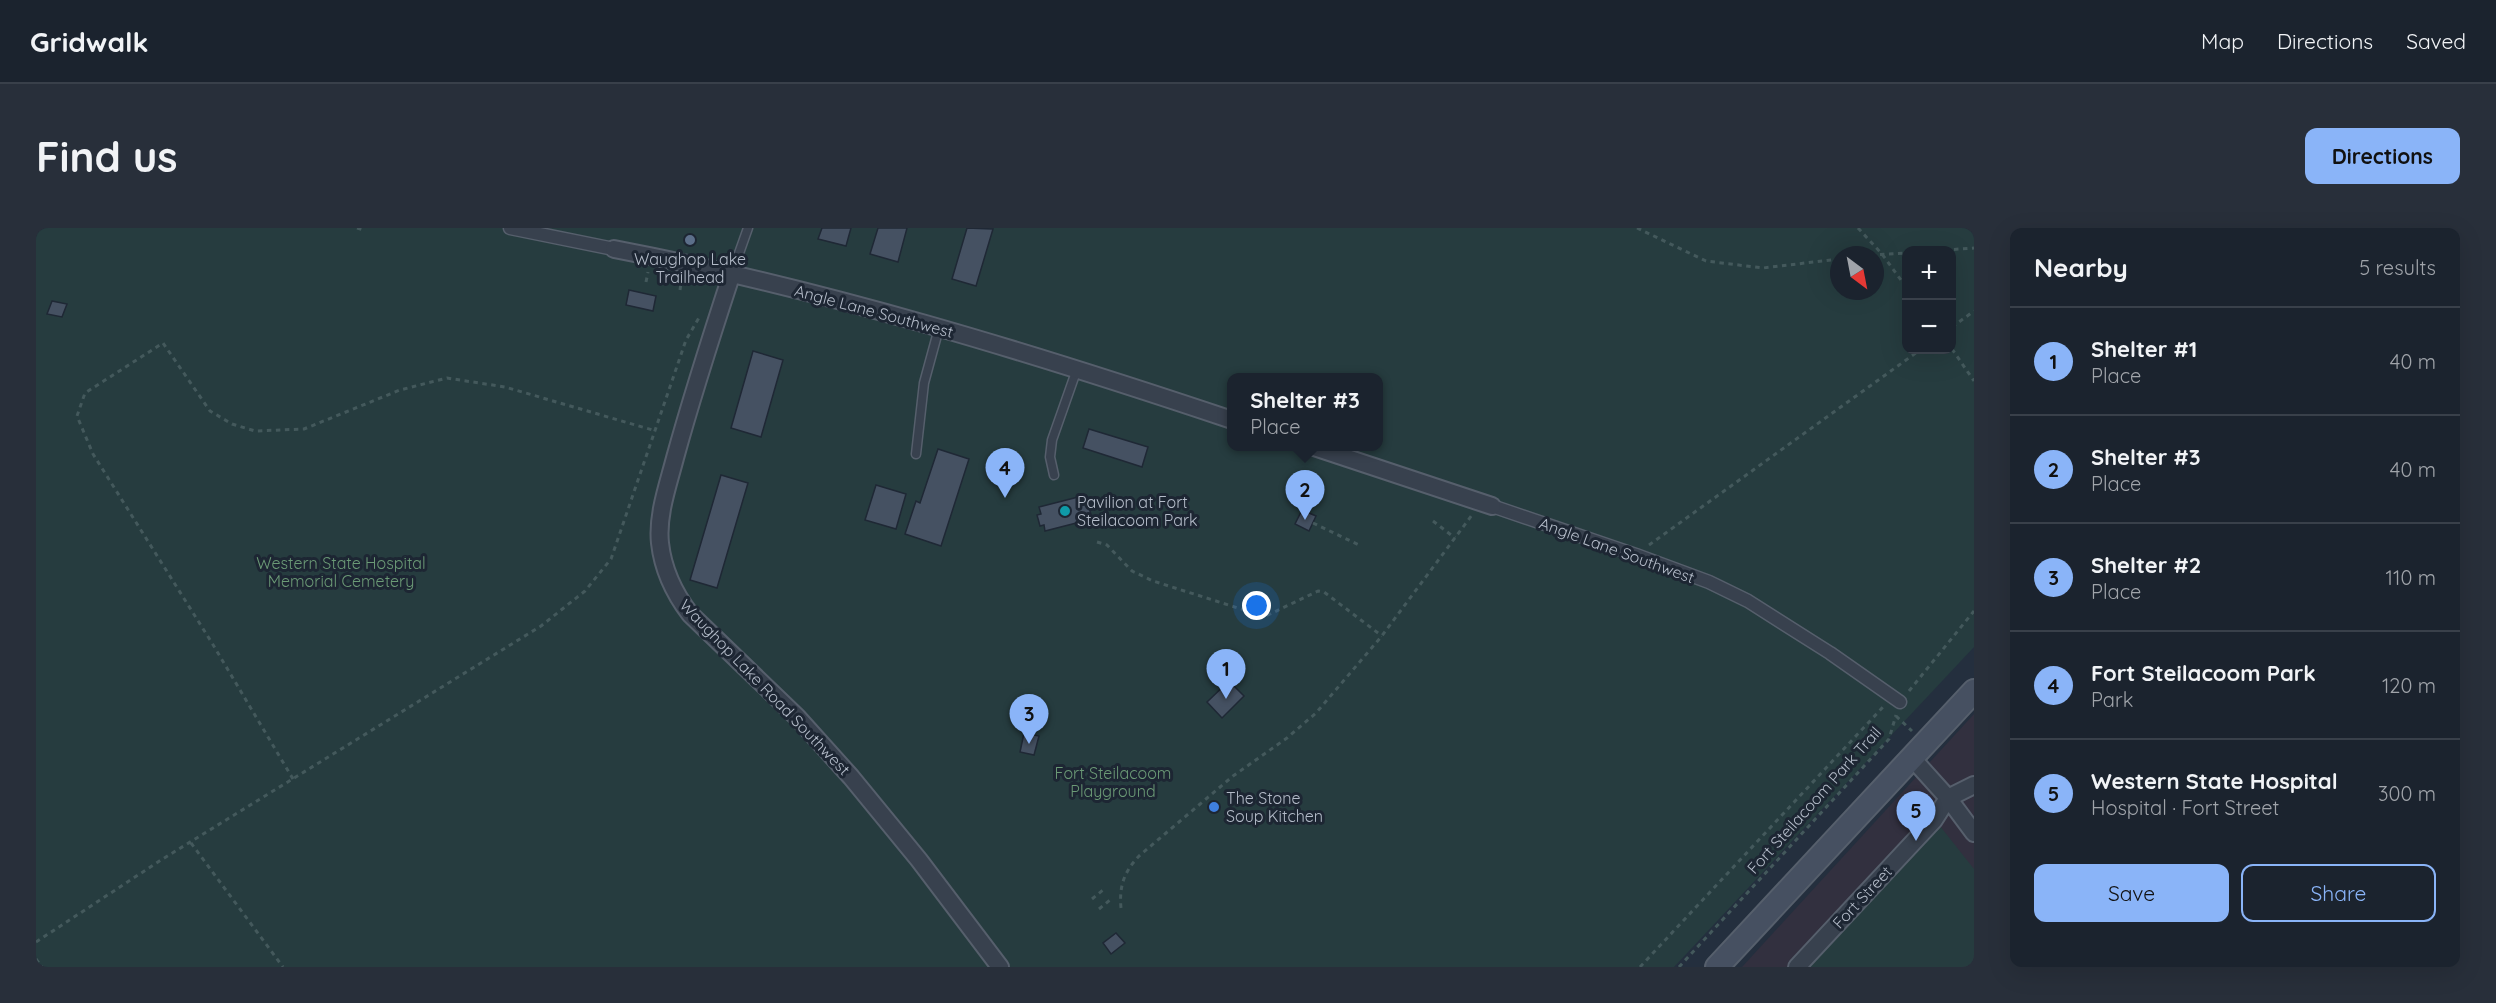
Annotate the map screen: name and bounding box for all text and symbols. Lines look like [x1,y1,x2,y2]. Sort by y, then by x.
text: Gridwalk [30,24,149,59]
text: Map [2201,28,2244,54]
text: Directions [2277,28,2373,54]
text: Saved [2406,28,2466,54]
button: Directions [2305,128,2460,184]
text: Find us [36,130,178,183]
marker: Waughop Lake Trailhead [683,233,697,247]
north arrow [1830,246,1884,300]
map controls [1902,246,1956,354]
button: + [1902,246,1956,300]
place label: Waughop Lake Trailhead [634,249,746,287]
text: Nearby [2034,251,2128,284]
text: 5 results [2359,255,2436,280]
street label: Angle Lane Southwest [792,280,956,342]
button: − [1902,300,1956,354]
text: Shelter #1 [2091,335,2197,363]
text: 1 [2050,349,2057,374]
text: 40 m [2390,349,2436,374]
text: Place [2091,363,2141,388]
popup [1227,373,1383,451]
text: Shelter #3 [1250,386,1360,414]
text: Place [1250,414,1301,439]
text: Shelter #3 [2091,443,2201,471]
pin: 4 [986,448,1024,498]
text: 2 [2048,457,2059,482]
text: 40 m [2390,457,2436,482]
pin: 2 [1286,470,1324,520]
text: Place [2091,471,2141,496]
place label: Pavilion at Fort Steilacoom Park [1077,492,1198,530]
marker: Pavilion at Fort Steilacoom Park [1058,504,1072,518]
street label: Angle Lane Southwest [1537,513,1697,587]
text: Shelter #2 [2091,551,2201,579]
park label: Western State Hospital Memorial Cemetery [256,553,426,591]
text: 3 [2048,565,2059,590]
text: 110 m [2386,565,2436,590]
text: Place [2091,579,2141,604]
your location [1242,591,1271,620]
street label: Waughop Lake Road Southwest [676,595,854,779]
pin: 1 [1206,650,1246,699]
text: Fort Steilacoom Park [2091,659,2316,687]
text: 4 [2048,673,2059,698]
text: 120 m [2382,673,2436,698]
text: Park [2091,687,2133,712]
pin: 3 [1010,694,1048,744]
street label: Fort Steilacoom Park Trail [1743,722,1885,878]
park label: Fort Steilacoom Playground [1055,763,1171,801]
text: Western State Hospital [2091,767,2338,795]
text: 5 [2048,781,2059,806]
text: 300 m [2378,781,2436,806]
place label: The Stone Soup Kitchen [1226,788,1323,826]
pin: 5 [1896,792,1936,841]
text: Hospital · Fort Street [2091,795,2279,820]
marker: The Stone Soup Kitchen [1207,800,1221,814]
street label: Fort Street [1828,862,1896,932]
button: Save [2034,864,2229,922]
button: Share [2241,864,2436,922]

